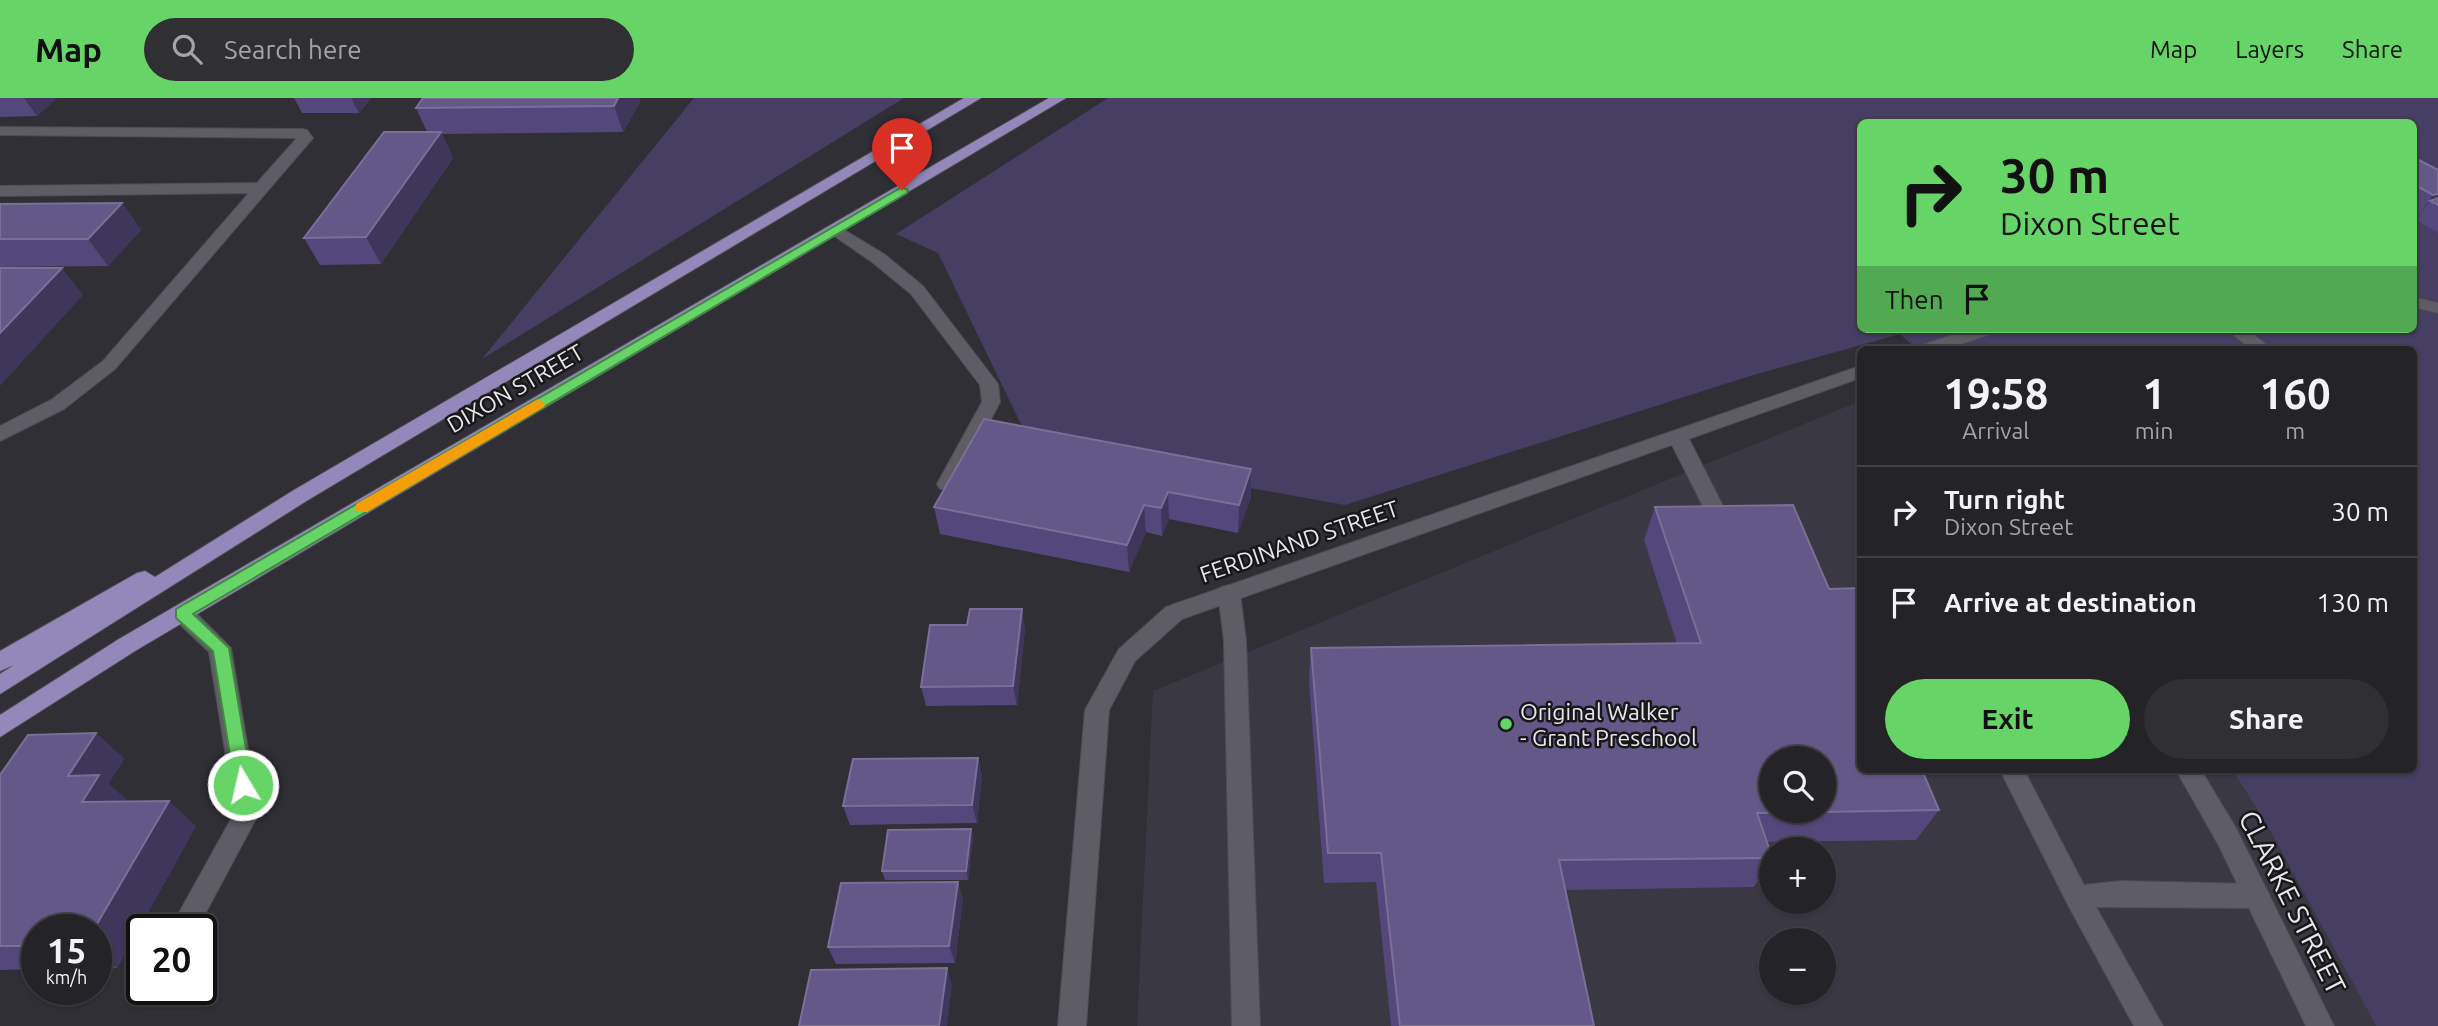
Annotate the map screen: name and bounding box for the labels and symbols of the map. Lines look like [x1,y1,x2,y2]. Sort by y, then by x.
pin [872,118,932,190]
street label: DIXON STREET [442,339,588,437]
street label: FERDINAND STREET [1196,495,1402,587]
place label: Original Walker - Grant Preschool [1520,699,1697,750]
marker: Original Walker - Grant Preschool [1498,716,1514,732]
position arrow [206,748,280,822]
street label: CLARKE STREET [2233,805,2353,999]
speed limit sign: 20 [126,914,217,1005]

